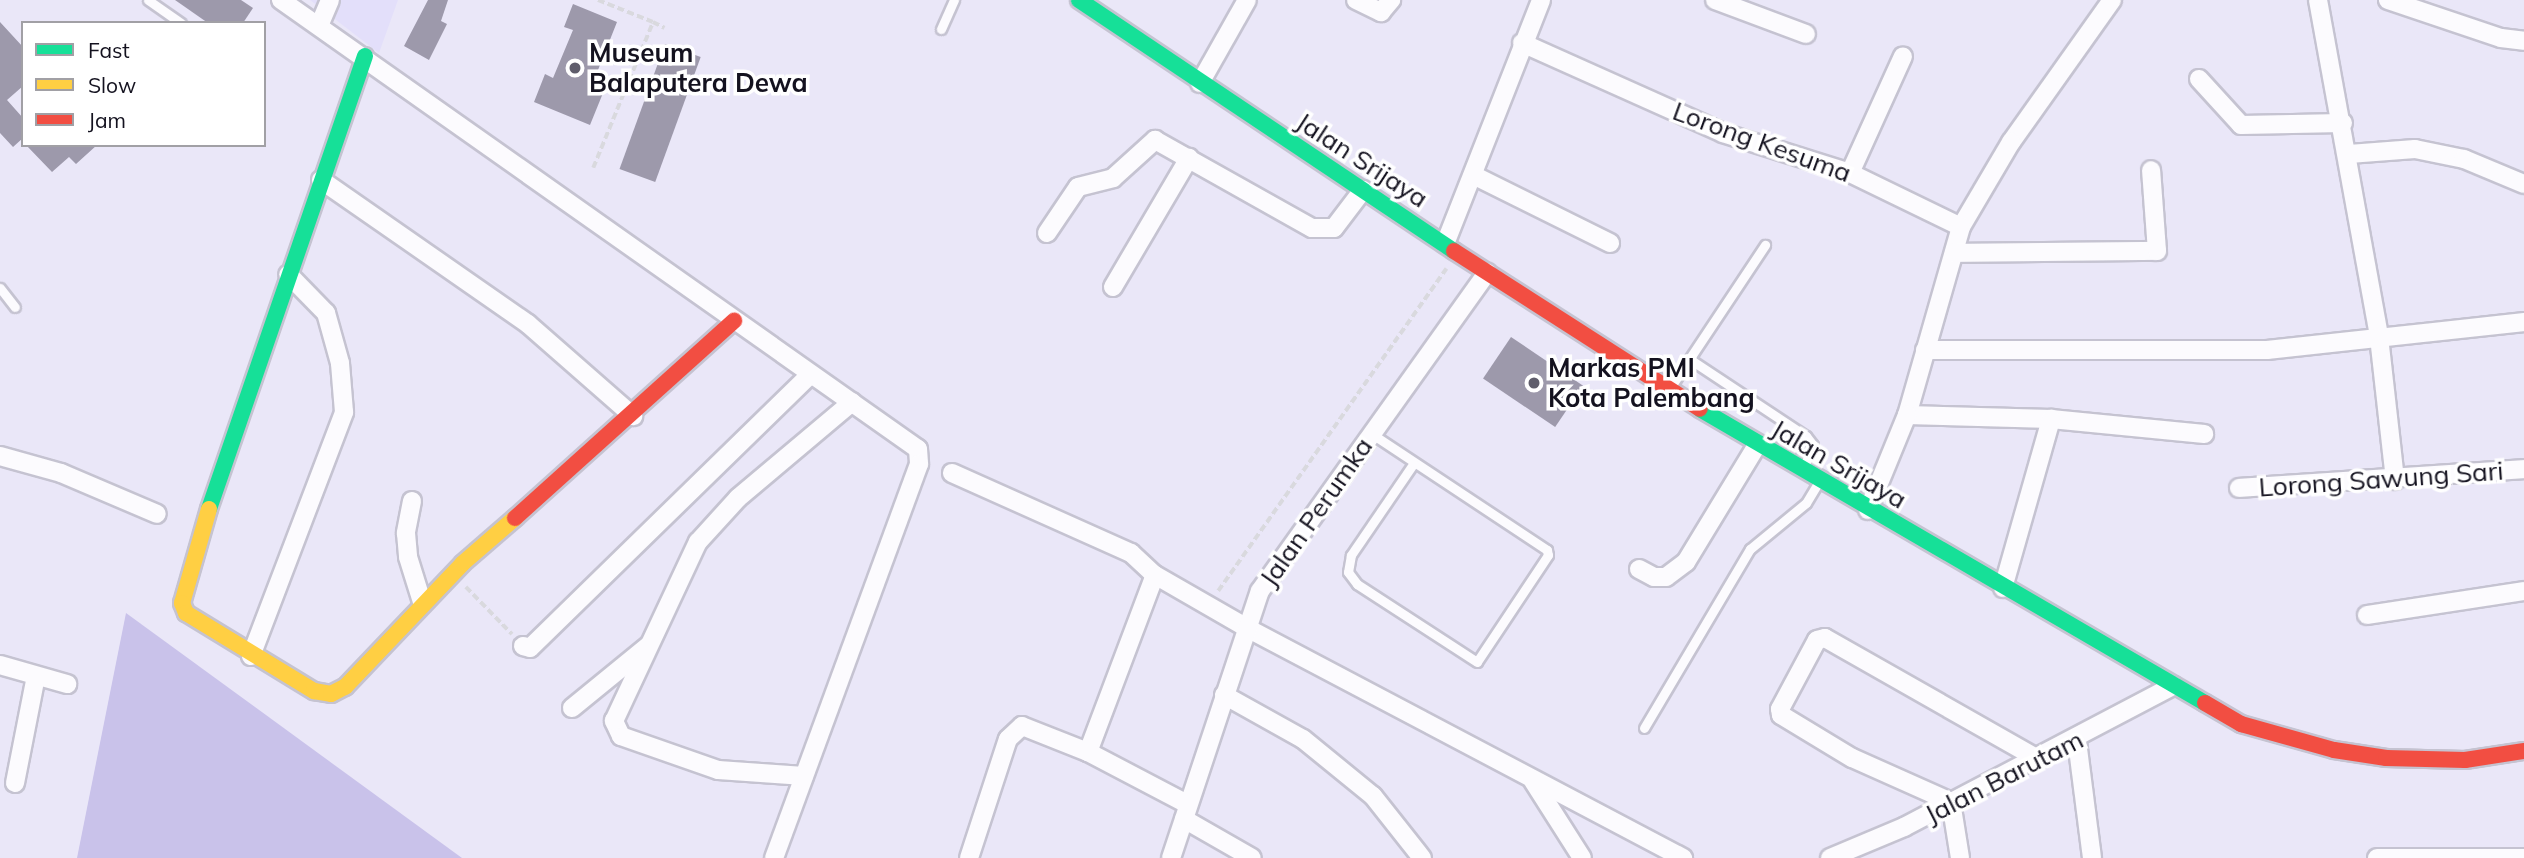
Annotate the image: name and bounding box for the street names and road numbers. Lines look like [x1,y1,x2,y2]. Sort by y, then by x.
street label: Lorong Kesuma [1669,95,1855,189]
street label: Jalan Srijaya [1290,106,1434,214]
street label: Jalan Srijaya [1766,413,1912,515]
street label: Jalan Perumka [1253,432,1379,592]
street label: Lorong Sawung Sari [2258,455,2504,503]
street label: Jalan Barutam [1920,724,2088,830]

